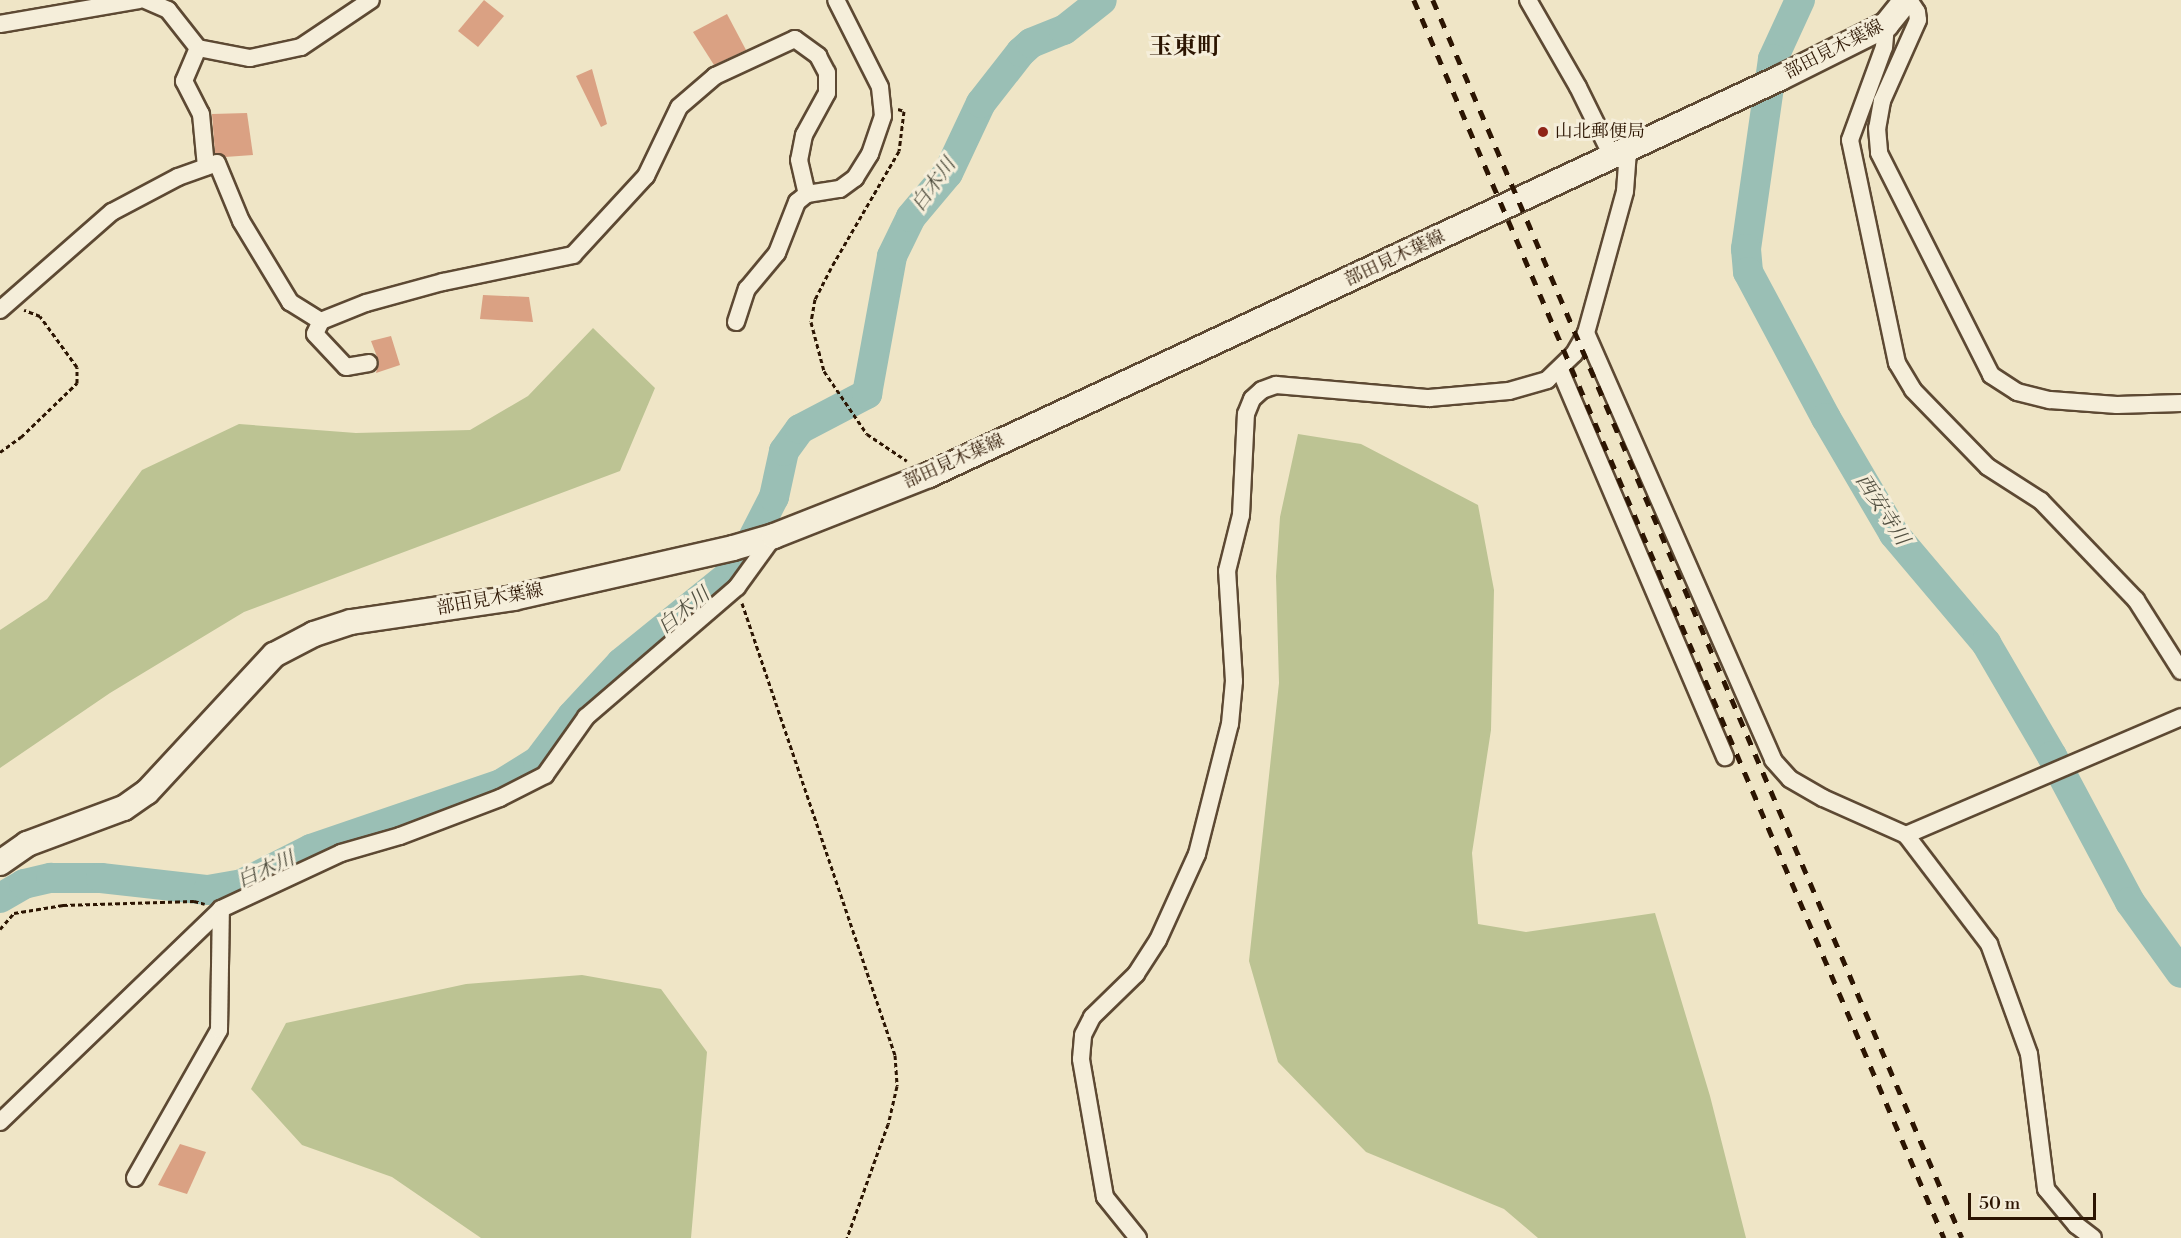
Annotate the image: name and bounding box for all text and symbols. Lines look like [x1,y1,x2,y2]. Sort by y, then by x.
street label: 部田見木葉線 [1781,16,1887,84]
district label: 玉東町 [1149,34,1221,62]
place label: 山北郵便局 [1555,121,1645,143]
marker: 山北郵便局 [1536,125,1550,139]
water label: 白木川 [907,154,961,216]
street label: 部田見木葉線 [1341,226,1449,292]
street label: 部田見木葉線 [900,430,1008,494]
water label: 西安寺川 [1850,470,1914,550]
street label: 部田見木葉線 [435,580,545,620]
water label: 白木川 [653,583,715,639]
water label: 白木川 [234,847,298,893]
scale bar [1971,1181,2098,1219]
text: 50 m [1979,1192,2020,1215]

